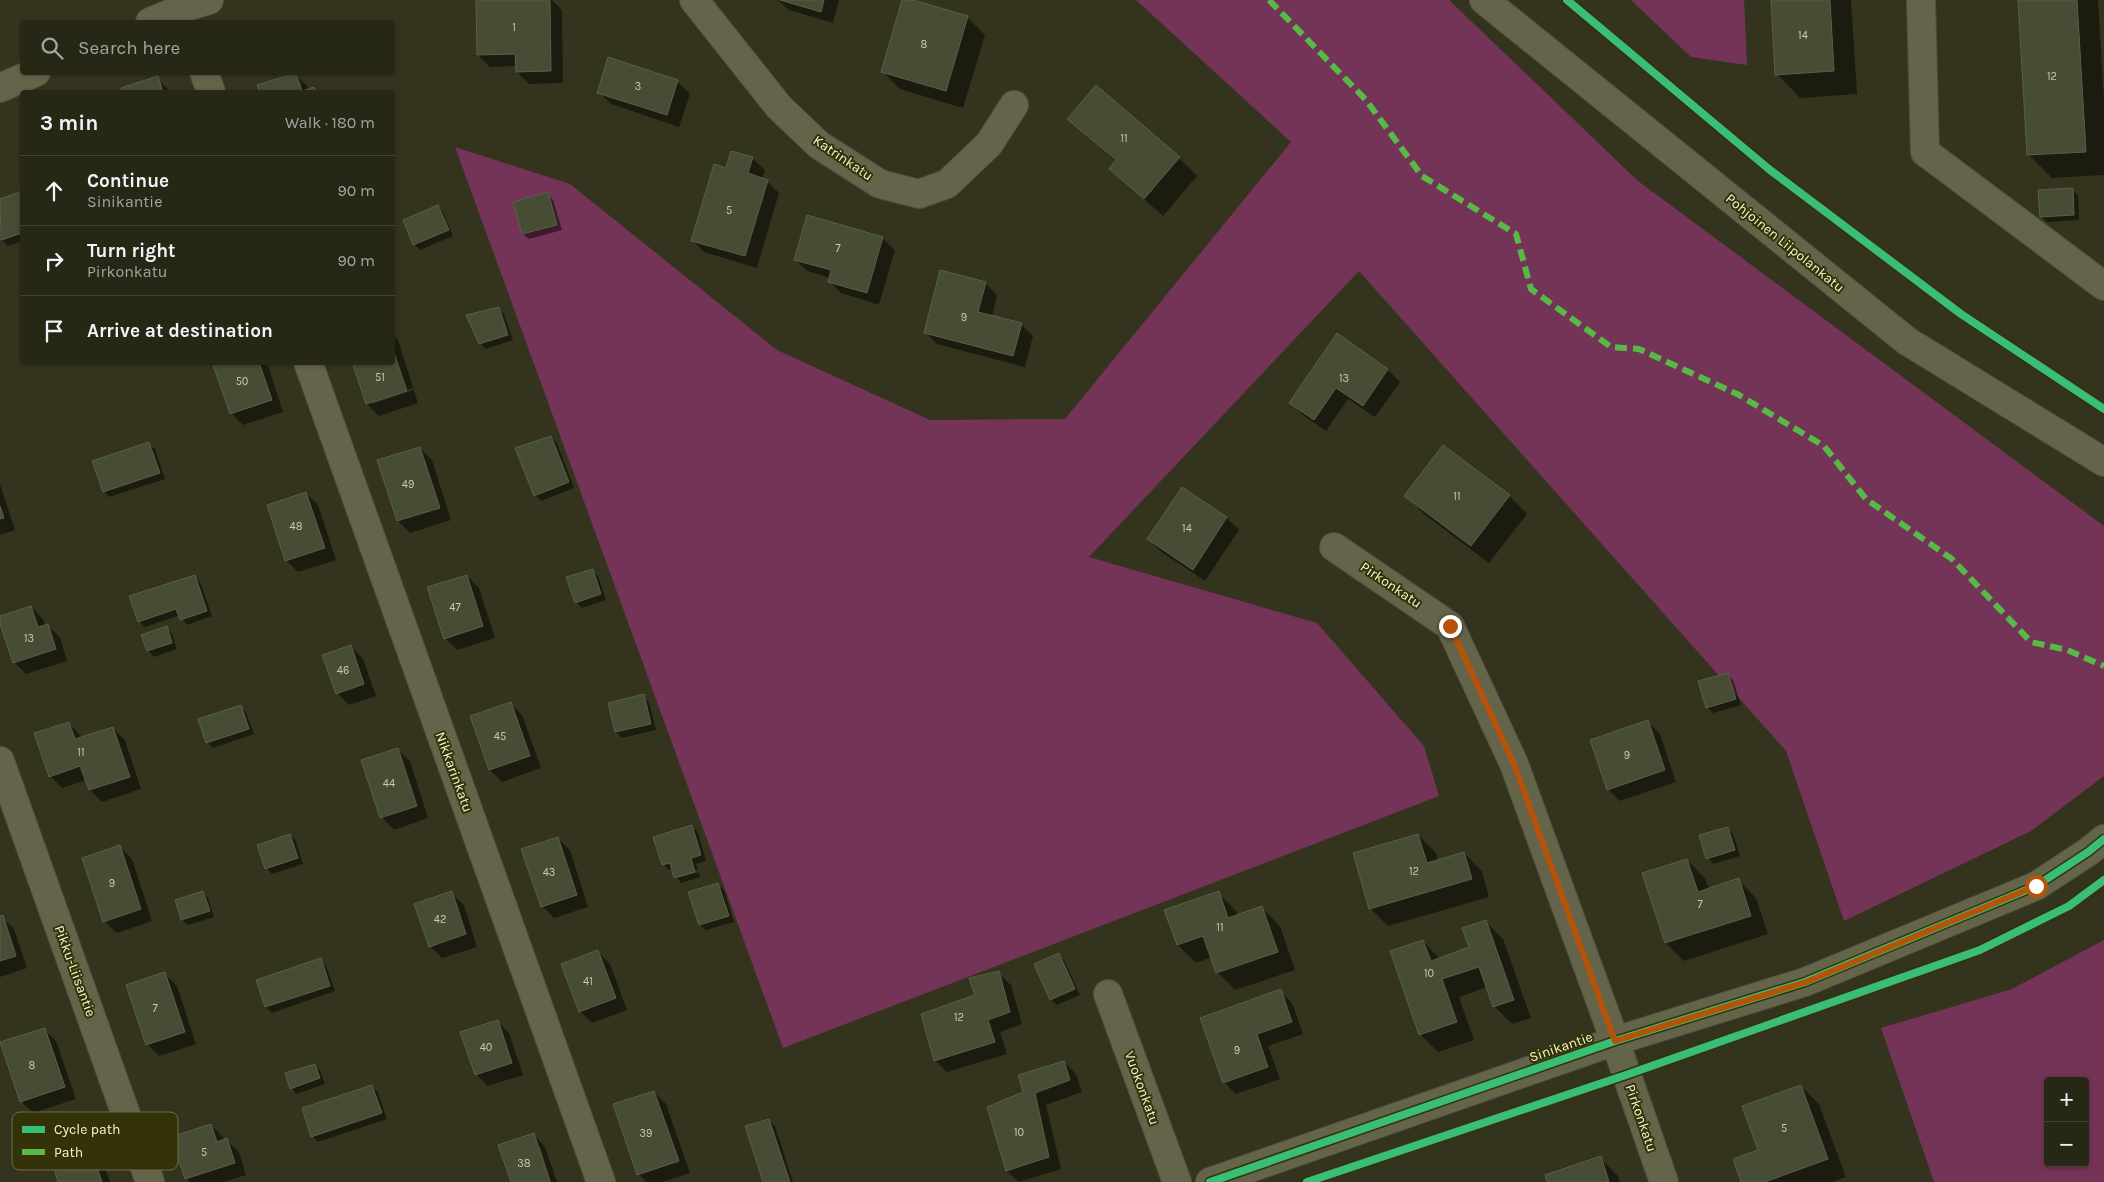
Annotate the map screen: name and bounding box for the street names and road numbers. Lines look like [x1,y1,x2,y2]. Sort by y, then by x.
street label: Katrinkatu [810,132,876,184]
street label: Pohjoinen Liipolankatu [1722,190,1848,296]
street label: Pirkonkatu [1357,558,1425,612]
street label: Nikkarinkatu [432,730,476,814]
street label: Pikku-Liisantie [51,923,99,1019]
street label: Sinikantie [1527,1028,1595,1066]
street label: Vuokonkatu [1121,1049,1163,1127]
street label: Pirkonkatu [1622,1082,1660,1154]

